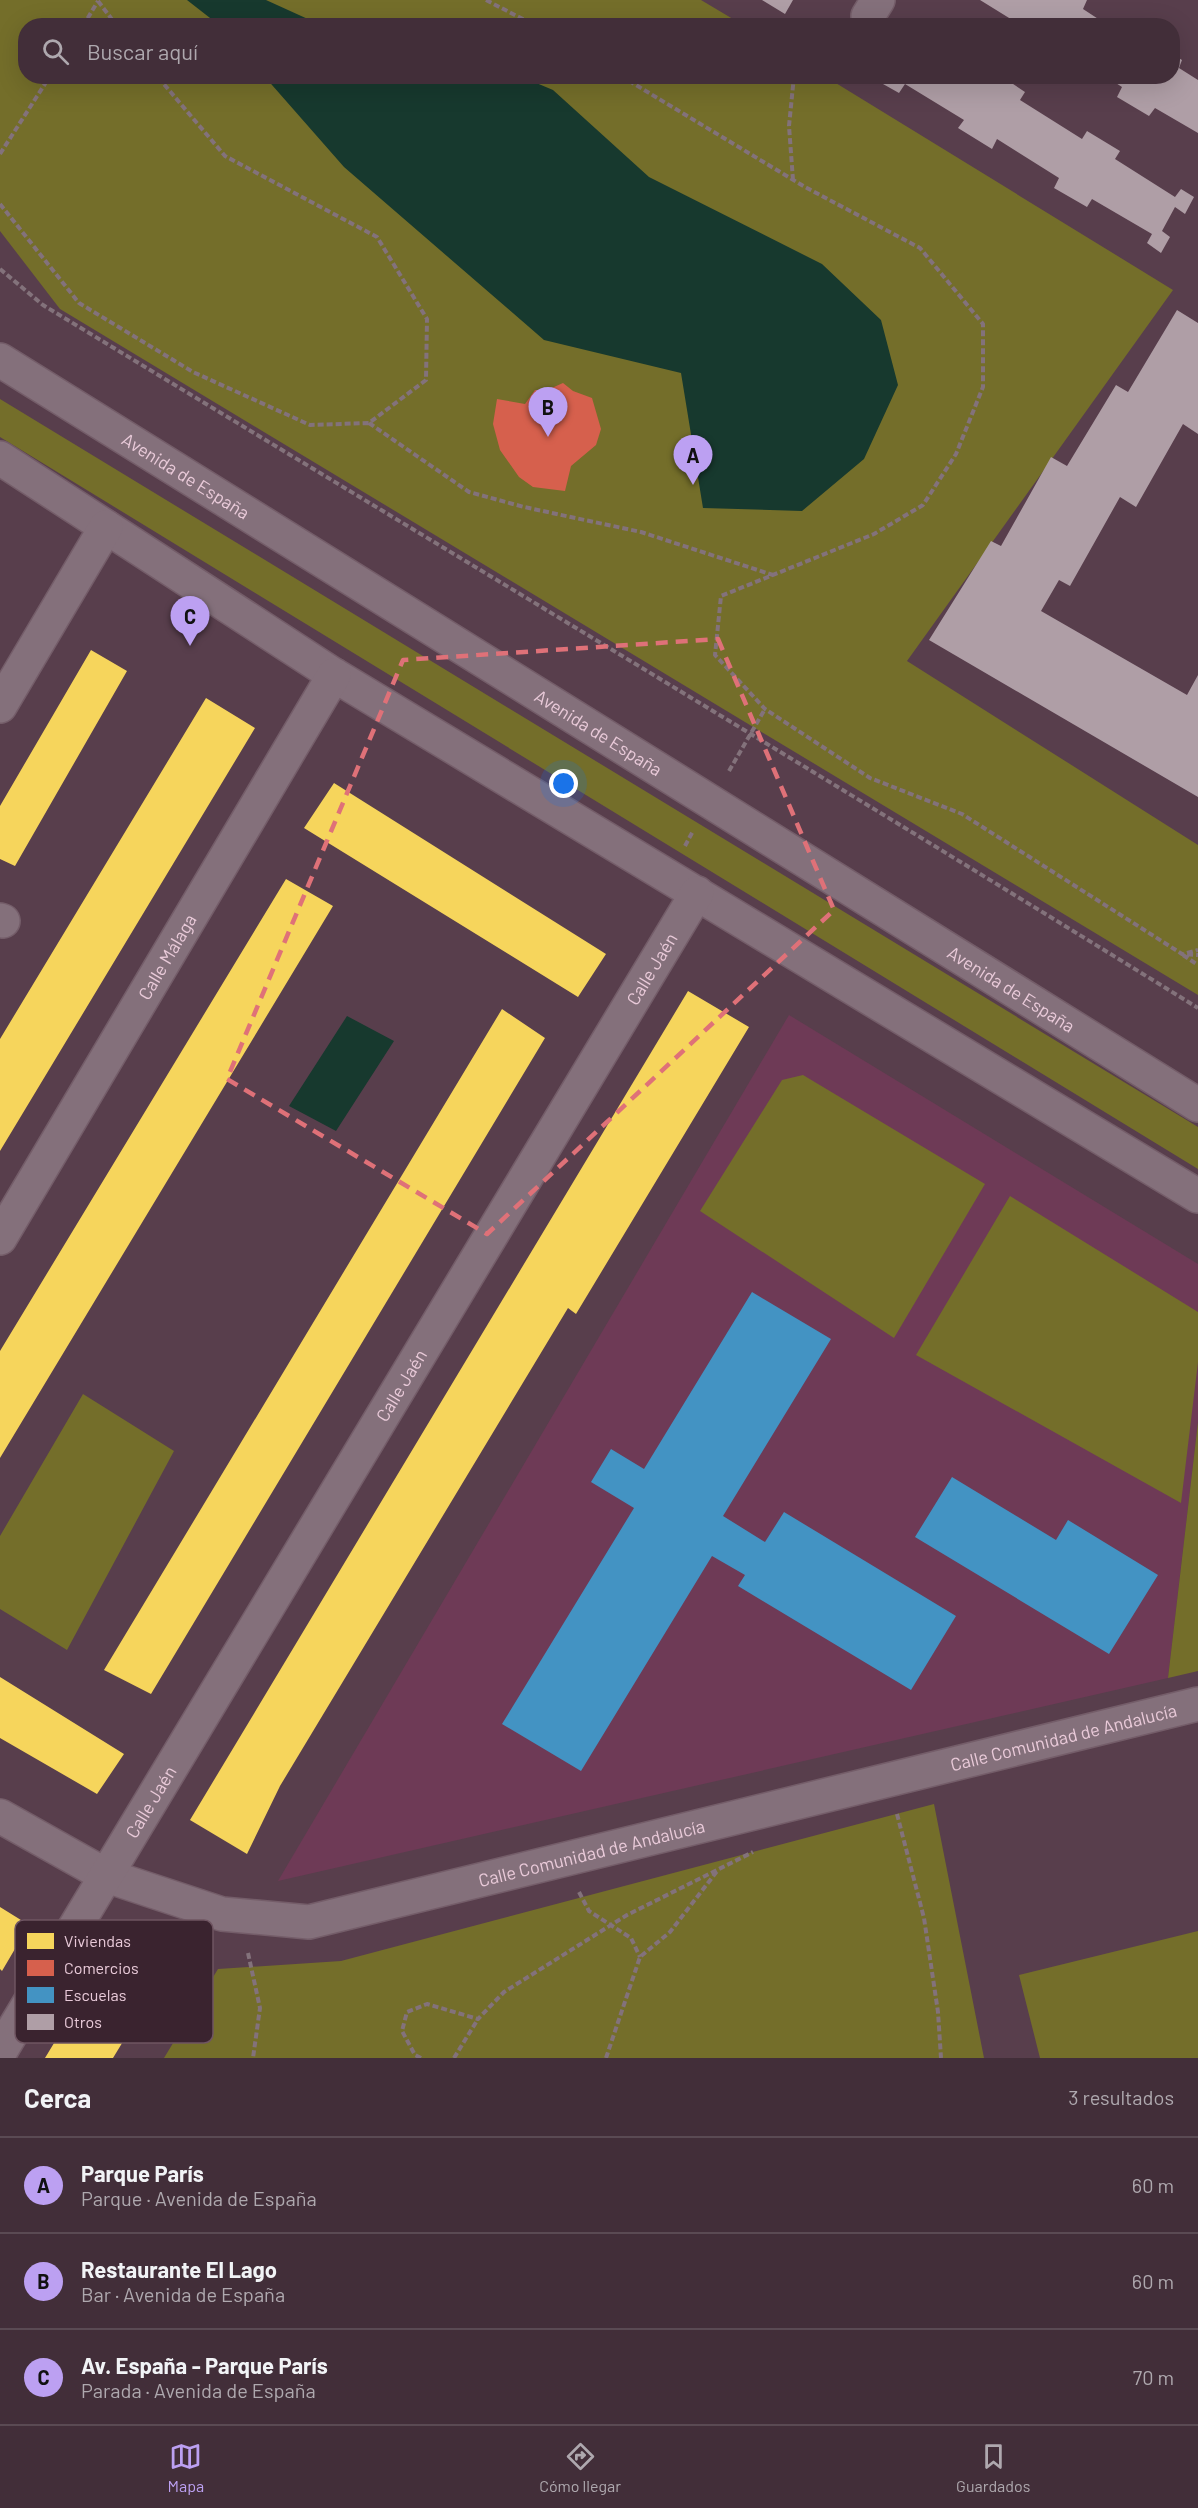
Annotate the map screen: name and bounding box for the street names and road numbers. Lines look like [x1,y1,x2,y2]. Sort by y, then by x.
street label: Avenida de España [118,428,254,524]
street label: Avenida de España [531,684,666,780]
street label: Calle Málaga [133,910,201,1004]
street label: Calle Jaén [621,929,682,1009]
street label: Avenida de España [944,941,1079,1037]
street label: Calle Jaén [371,1345,431,1425]
street label: Calle Comunidad de Andalucía [948,1699,1179,1775]
street label: Calle Jaén [120,1762,181,1842]
street label: Calle Comunidad de Andalucía [476,1814,707,1891]

